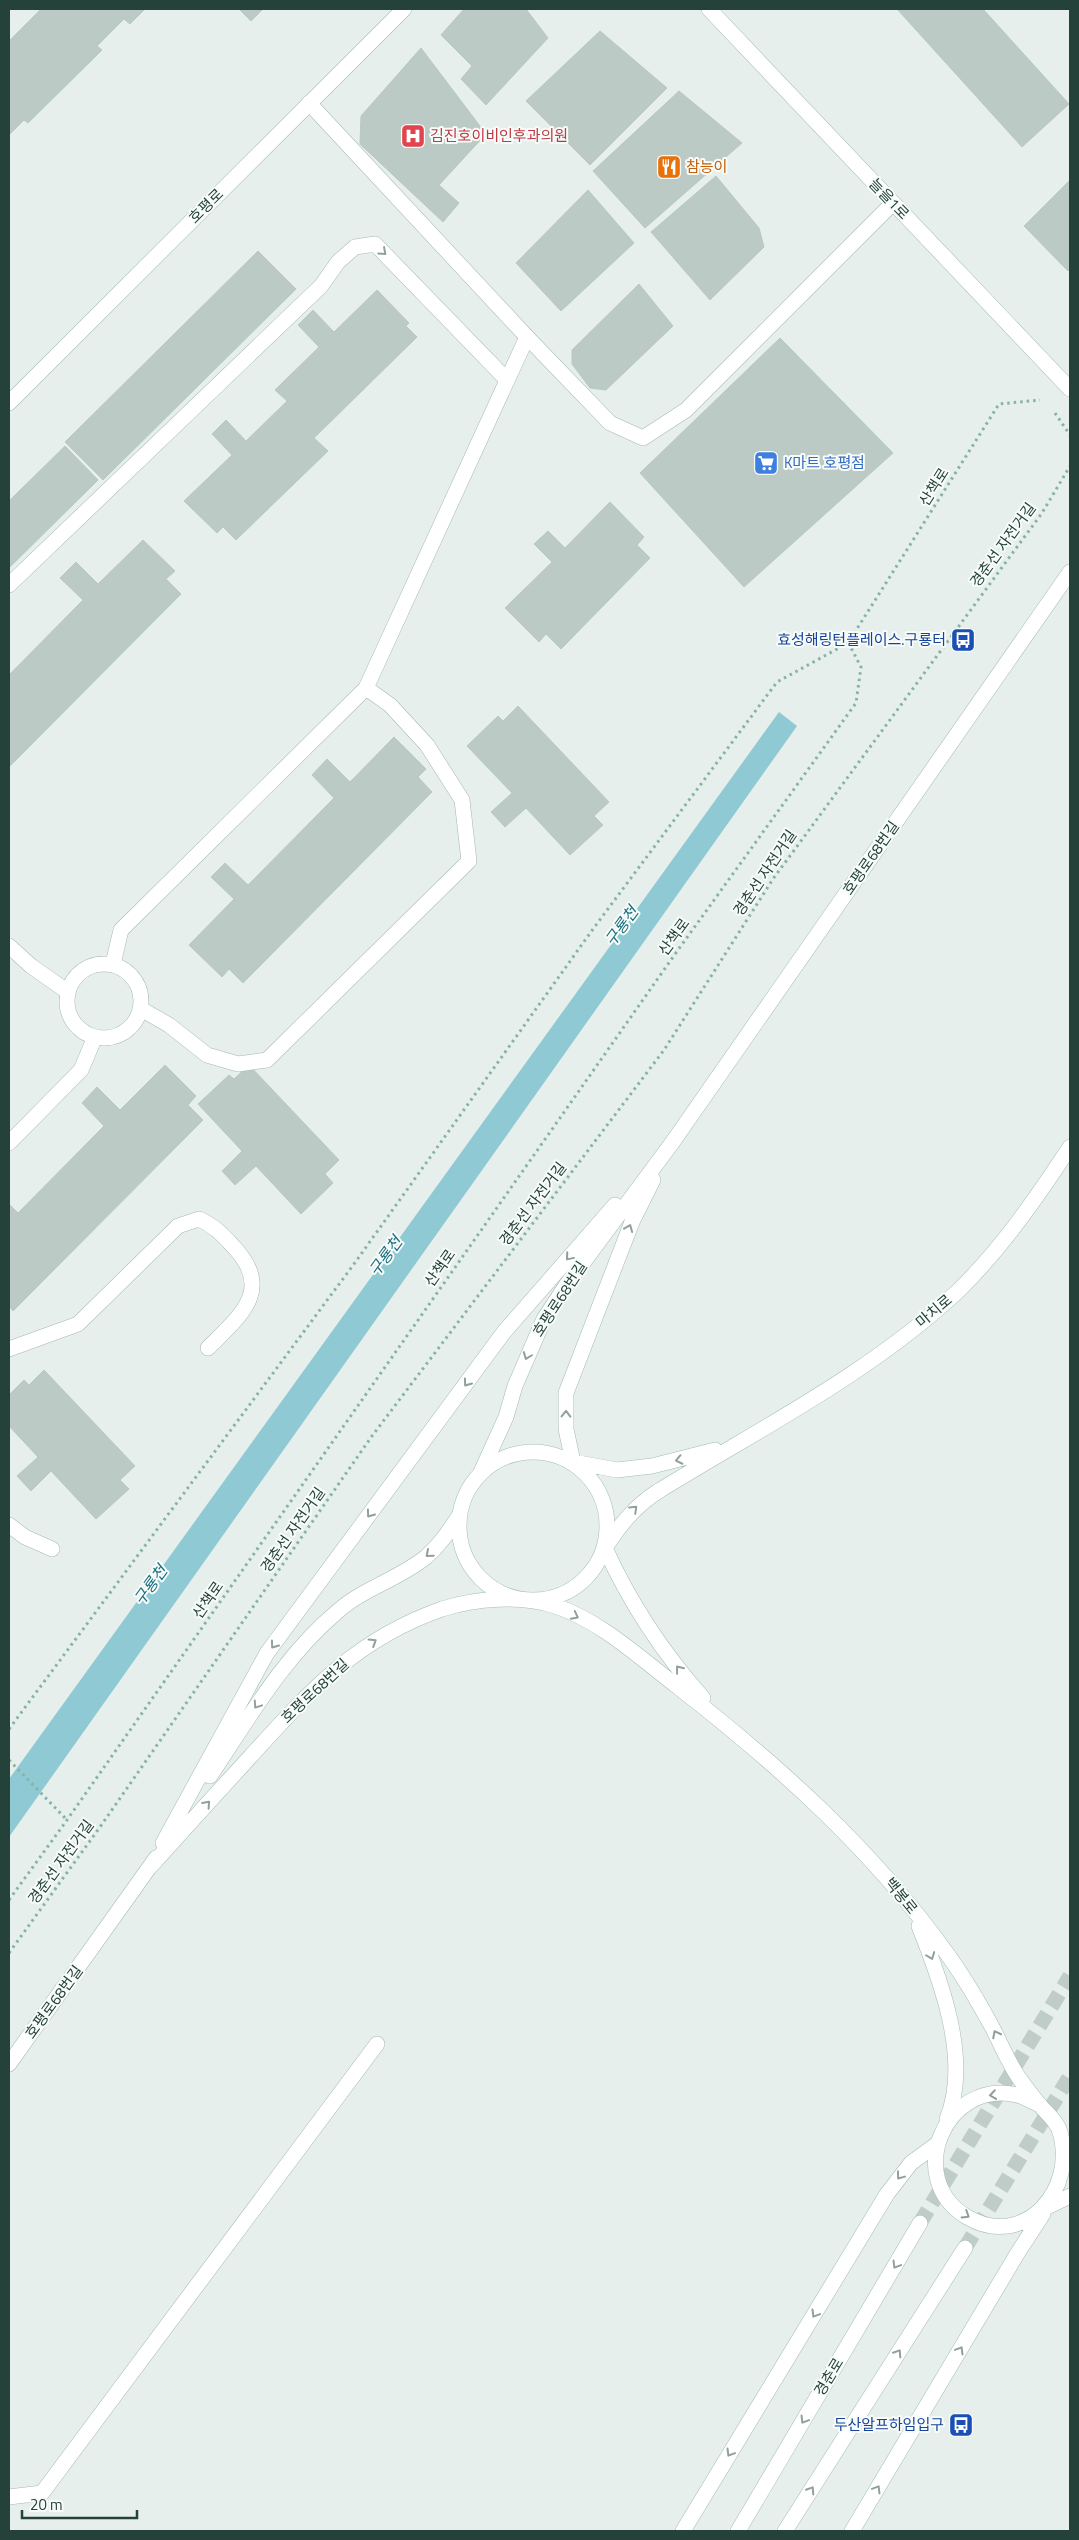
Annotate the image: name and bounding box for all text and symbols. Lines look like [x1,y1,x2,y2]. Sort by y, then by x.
hospital icon: 김진호이비인후과의원 [400,123,426,149]
place label: 김진호이비인후과의원 [430,124,568,147]
restaurant icon: 참능이 [656,154,682,180]
place label: 참능이 [686,155,727,178]
street label: 늘을1로 [864,173,915,225]
street label: 호평로 [183,183,228,228]
one-way arrow [378,246,387,255]
supermarket icon: K마트 호평점 [753,450,779,476]
place label: K마트 호평점 [784,451,865,474]
street label: 산책로 [913,463,954,510]
street label: 경춘선 자전거길 [964,498,1041,592]
bus stop icon: 효성해링턴플레이스.구룡터 [950,627,976,653]
place label: 효성해링턴플레이스.구룡터 [777,628,946,651]
street label: 호평로68번길 [837,816,905,899]
street label: 경춘선 자전거길 [727,825,802,921]
water label: 구룡천 [598,899,645,951]
street label: 산책로 [652,913,695,960]
street label: 경춘선 자전거길 [493,1157,572,1251]
one-way arrow [623,1224,634,1233]
water label: 구룡천 [362,1229,409,1281]
street label: 산책로 [418,1244,461,1291]
one-way arrow [565,1251,574,1260]
street label: 호평로68번길 [527,1256,593,1341]
street label: 마치로 [910,1288,957,1333]
one-way arrow [522,1351,533,1360]
one-way arrow [464,1377,472,1386]
one-way arrow [561,1410,571,1418]
one-way arrow [674,1454,683,1465]
street label: 경춘선 자전거길 [255,1482,331,1577]
one-way arrow [628,1506,637,1515]
one-way arrow [367,1508,376,1518]
one-way arrow [425,1548,434,1557]
water label: 구룡천 [127,1558,174,1610]
street label: 산책로 [186,1576,229,1623]
one-way arrow [570,1609,579,1620]
one-way arrow [271,1639,280,1649]
one-way arrow [368,1639,377,1649]
street label: 호평로68번길 [275,1653,354,1728]
one-way arrow [676,1665,685,1675]
one-way arrow [254,1700,263,1709]
one-way arrow [201,1800,210,1809]
street label: 경춘선 자전거길 [22,1815,99,1909]
street label: 백봉로 [879,1872,923,1919]
one-way arrow [925,1951,935,1960]
street label: 호평로68번길 [19,1960,88,2043]
one-way arrow [992,2031,1002,2040]
one-way arrow [989,2089,997,2100]
one-way arrow [898,2170,906,2179]
one-way arrow [961,2208,970,2218]
one-way arrow [892,2259,902,2268]
one-way arrow [811,2308,821,2317]
one-way arrow [953,2346,963,2355]
one-way arrow [892,2350,902,2359]
street label: 경춘로 [808,2353,849,2400]
bus stop icon: 두산알프하임입구 [948,2412,974,2438]
place label: 두산알프하임입구 [834,2413,944,2436]
one-way arrow [801,2414,811,2423]
one-way arrow [727,2447,737,2456]
one-way arrow [870,2486,880,2495]
one-way arrow [805,2487,814,2496]
scale bar [22,2488,138,2520]
text: 20 m [30,2493,63,2516]

